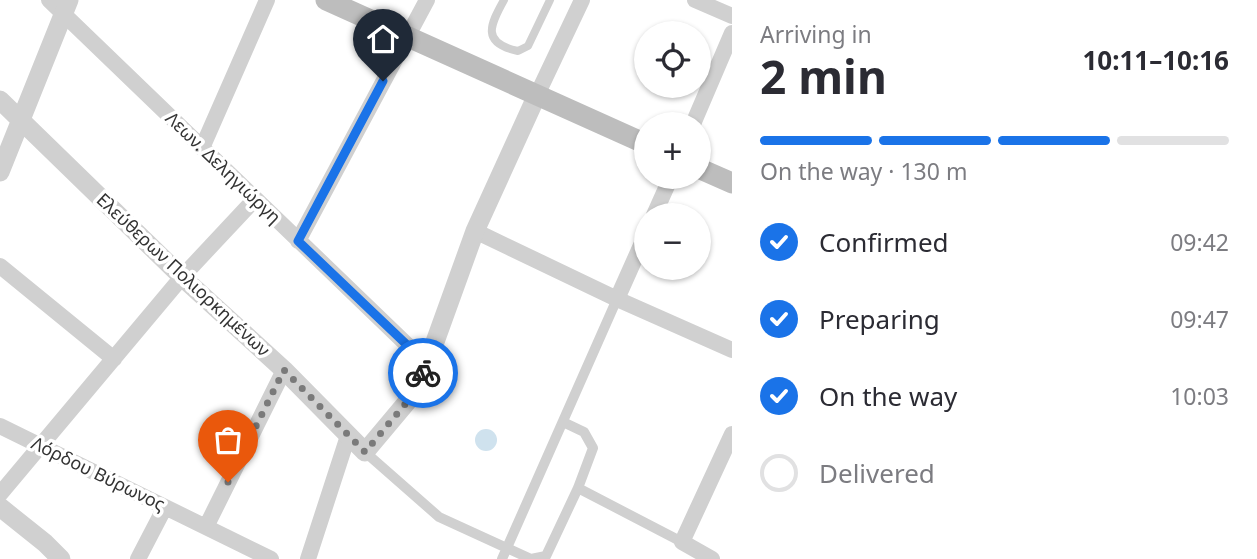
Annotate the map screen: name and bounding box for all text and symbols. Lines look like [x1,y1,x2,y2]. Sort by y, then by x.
pin [353,9,413,81]
text: Arriving in [760,18,872,50]
icon: home [364,20,402,58]
map controls [634,21,711,280]
button: locate [634,21,711,98]
text: 10:11–10:16 [1082,42,1229,78]
text: 2 min [760,45,887,107]
street label: Λεων. Δεληγιώργη [161,106,287,229]
button: + [634,112,711,189]
text: On the way · 130 m [760,155,967,187]
street label: Ελεύθερων Πολιορκημένων [92,187,276,361]
button: − [634,203,711,280]
icon: check [760,223,798,261]
text: Confirmed [819,224,949,260]
text: 09:42 [1170,226,1229,258]
icon: check [760,300,798,338]
text: Preparing [819,301,940,337]
text: 09:47 [1170,303,1229,335]
courier [388,338,458,408]
icon: bike [404,354,442,392]
icon: check [760,377,798,415]
text: On the way [819,378,957,414]
text: 10:03 [1170,380,1229,412]
pin [198,410,258,482]
icon: bag [209,421,247,459]
street label: Λόρδου Βύρωνος [28,430,169,516]
text: Delivered [819,455,935,491]

